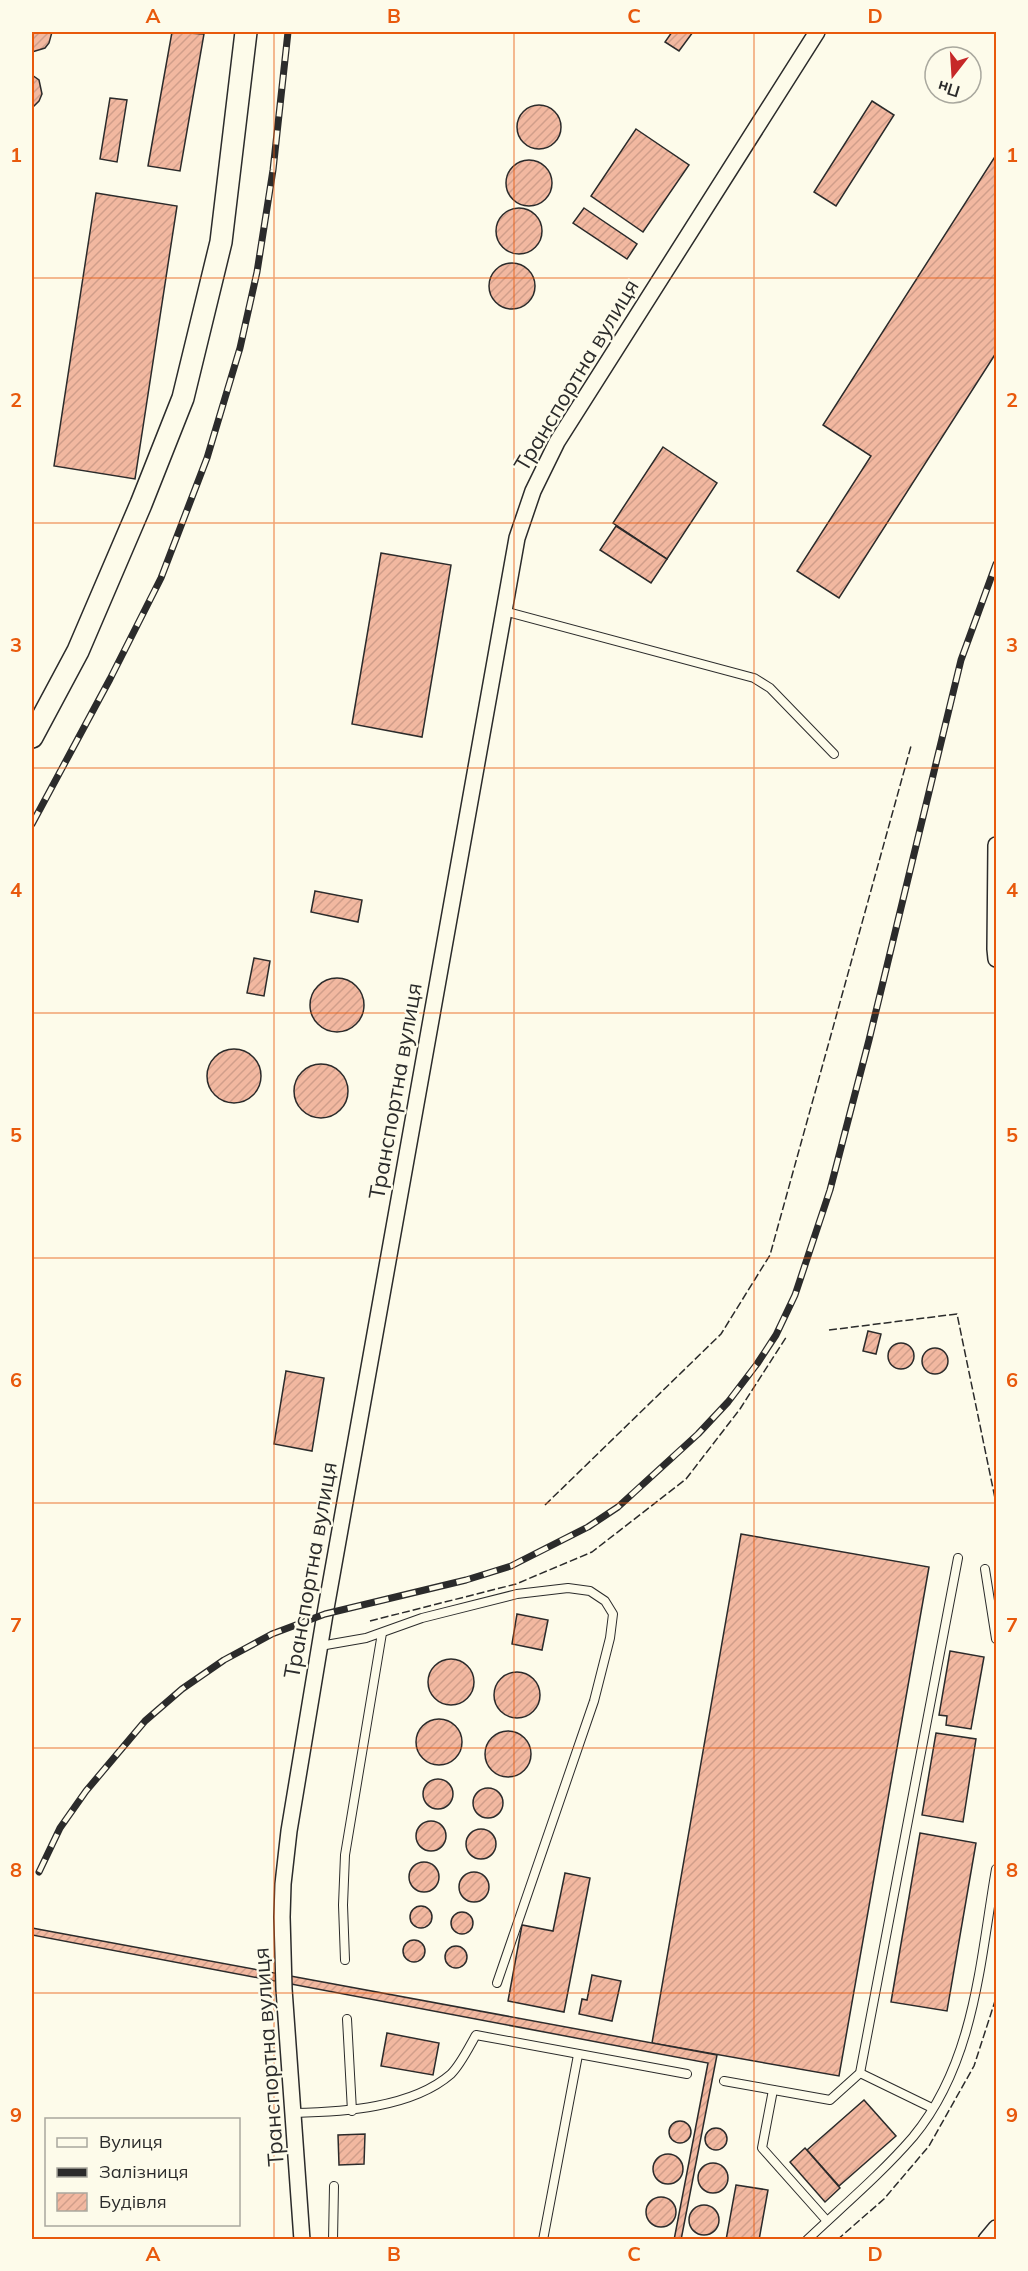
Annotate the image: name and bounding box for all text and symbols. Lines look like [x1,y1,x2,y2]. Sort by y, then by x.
text: A [146,3,161,28]
text: B [387,3,401,28]
text: C [627,3,641,28]
text: D [867,3,883,28]
north arrow [923,45,983,105]
text: Пн [935,77,962,102]
text: 1 [10,142,22,167]
text: 1 [1006,142,1018,167]
street label: Транспортна вулиця [508,274,644,476]
text: 2 [10,387,22,412]
text: 2 [1006,387,1018,412]
text: 3 [10,632,22,657]
text: 3 [1006,632,1018,657]
text: 4 [10,877,22,902]
text: 4 [1006,877,1018,902]
street label: Транспортна вулиця [362,981,428,1201]
text: 5 [10,1122,22,1147]
text: 5 [1006,1122,1018,1147]
text: 6 [10,1367,22,1392]
text: 6 [1006,1367,1018,1392]
street label: Транспортна вулиця [277,1460,343,1680]
text: 7 [10,1612,22,1637]
text: 7 [1006,1612,1018,1637]
text: 8 [10,1857,22,1882]
text: 8 [1006,1857,1018,1882]
street label: Транспортна вулиця [246,1947,290,2167]
text: 9 [10,2102,22,2127]
text: 9 [1006,2102,1018,2127]
legend [45,2118,240,2226]
text: Вулиця [99,2130,163,2153]
text: Залізниця [99,2160,188,2183]
text: Будівля [99,2190,167,2213]
text: A [146,2241,161,2266]
text: B [387,2241,401,2266]
text: C [627,2241,641,2266]
text: D [867,2241,883,2266]

